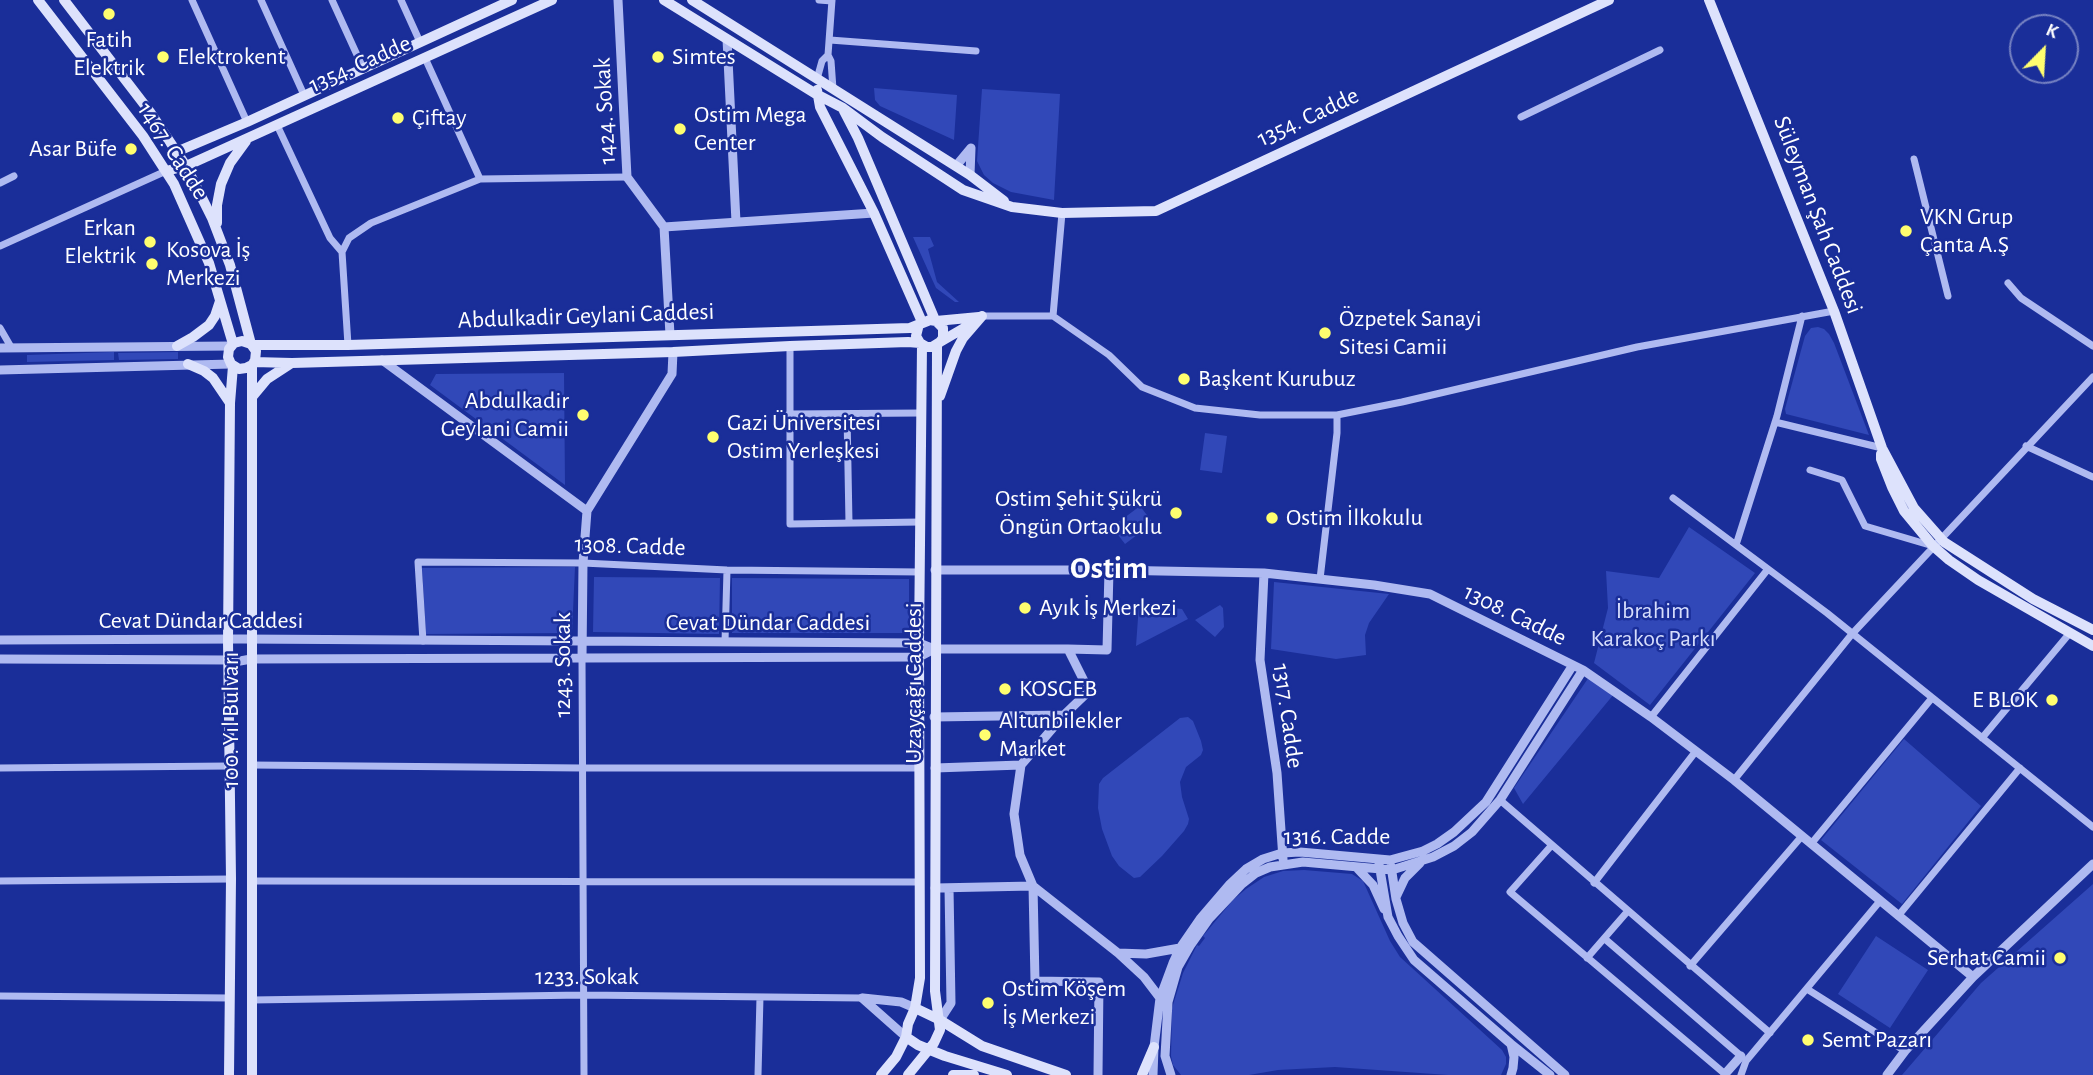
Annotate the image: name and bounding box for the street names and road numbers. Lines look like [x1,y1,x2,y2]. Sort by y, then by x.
street label: 1354. Cadde [305,29,415,99]
street label: 1424. Sokak [588,57,622,165]
street label: 1354. Cadde [1253,81,1363,153]
street label: 1467. Cadde [131,97,215,205]
street label: Süleyman Şah Caddesi [1767,112,1869,318]
street label: Abdulkadir Geylani Caddesi [457,297,715,335]
street label: 1308. Cadde [574,530,686,562]
street label: 1308. Cadde [1459,578,1571,652]
street label: Uzayçağı Caddesi [900,602,928,764]
street label: Cevat Dündar Caddesi [99,607,303,635]
street label: Cevat Dündar Caddesi [666,609,870,637]
street label: 1243. Sokak [549,612,577,718]
street label: 100. Yıl Bulvarı [217,652,245,788]
street label: 1317. Cadde [1266,662,1310,770]
street label: 1316. Cadde [1284,823,1390,851]
street label: 1233. Sokak [535,963,639,991]

